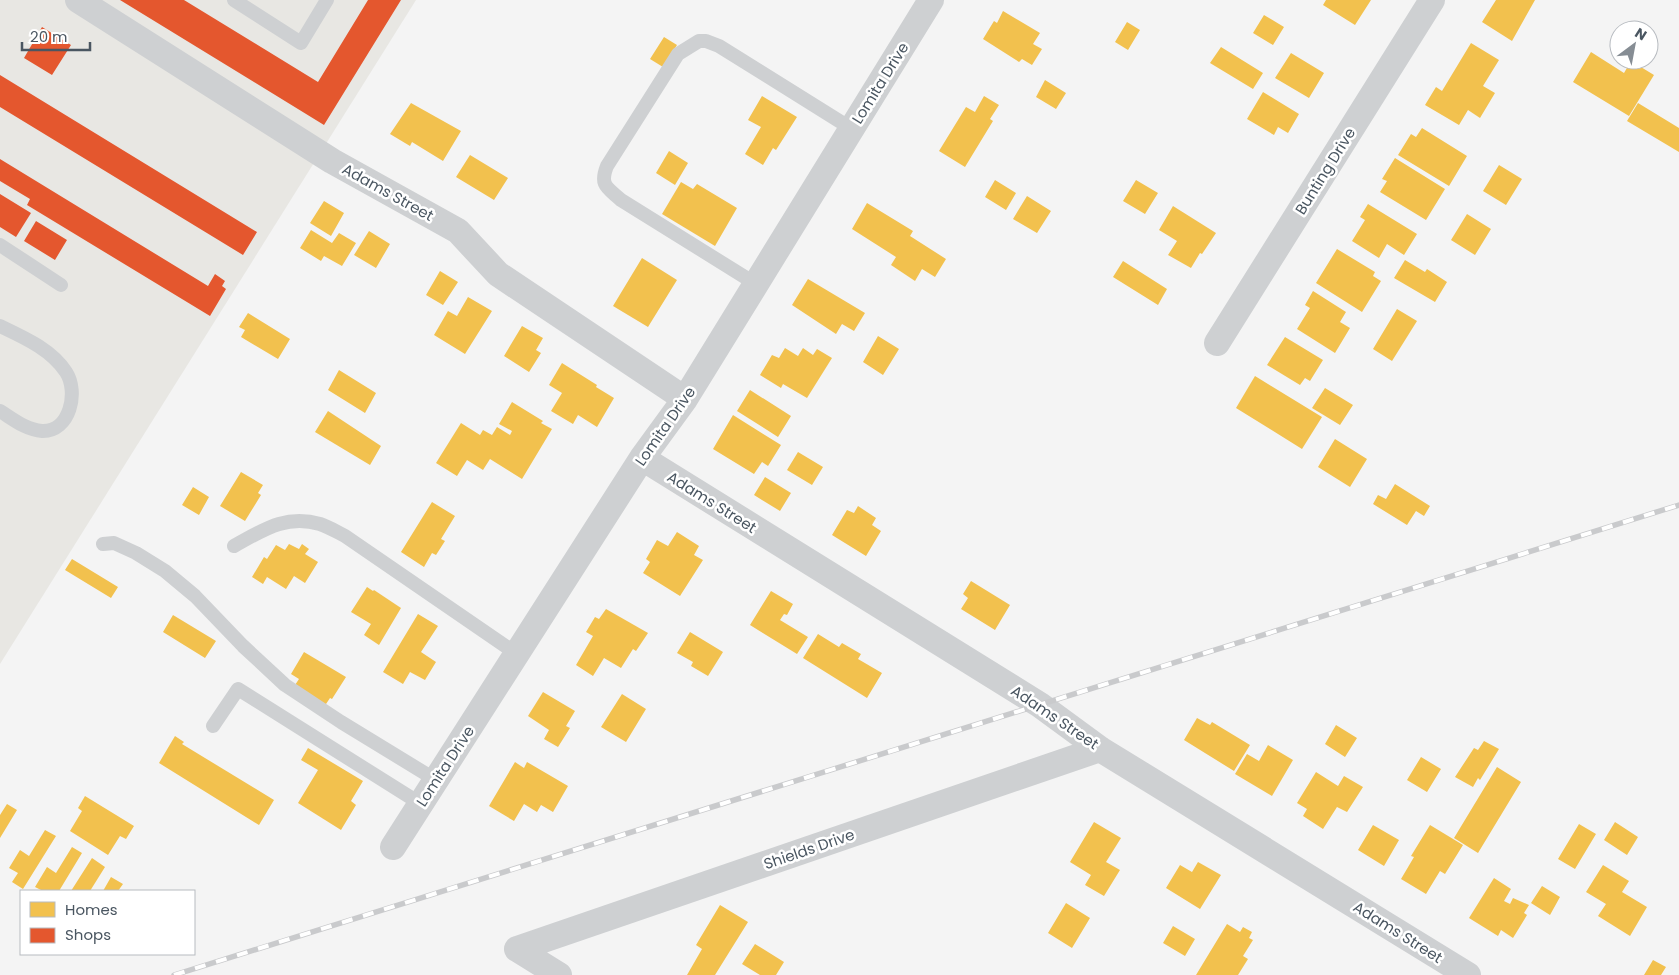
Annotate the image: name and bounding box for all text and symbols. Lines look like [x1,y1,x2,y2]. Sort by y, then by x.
scale bar [22,20,90,52]
north arrow [1609,20,1659,70]
text: N [1631,23,1651,45]
text: 20 m [30,26,68,47]
street label: Lomita Drive [847,38,913,128]
street label: Bunting Drive [1290,123,1360,219]
street label: Adams Street [338,158,438,226]
street label: Lomita Drive [630,382,700,470]
street label: Adams Street [663,466,761,538]
street label: Adams Street [1007,680,1103,754]
street label: Lomita Drive [411,722,479,810]
street label: Shields Drive [761,824,857,874]
legend [20,890,195,955]
street label: Adams Street [1349,896,1447,968]
text: Homes [65,899,118,920]
text: Shops [65,924,111,945]

